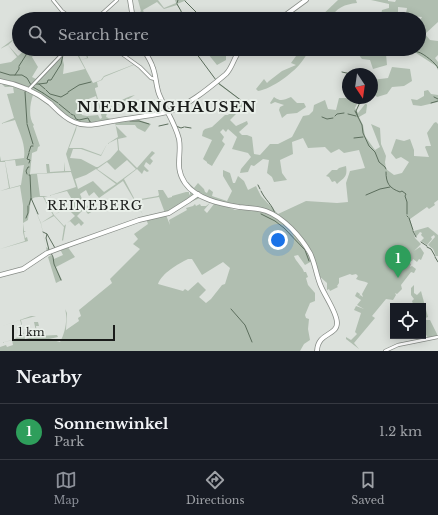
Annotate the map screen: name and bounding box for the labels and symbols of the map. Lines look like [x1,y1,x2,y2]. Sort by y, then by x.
north arrow [342,68,378,104]
district label: NIEDRINGHAUSEN [77,97,257,116]
district label: REINEBERG [47,197,143,214]
your location [268,230,288,250]
pin: 1 [385,245,411,278]
scale bar [12,323,115,342]

